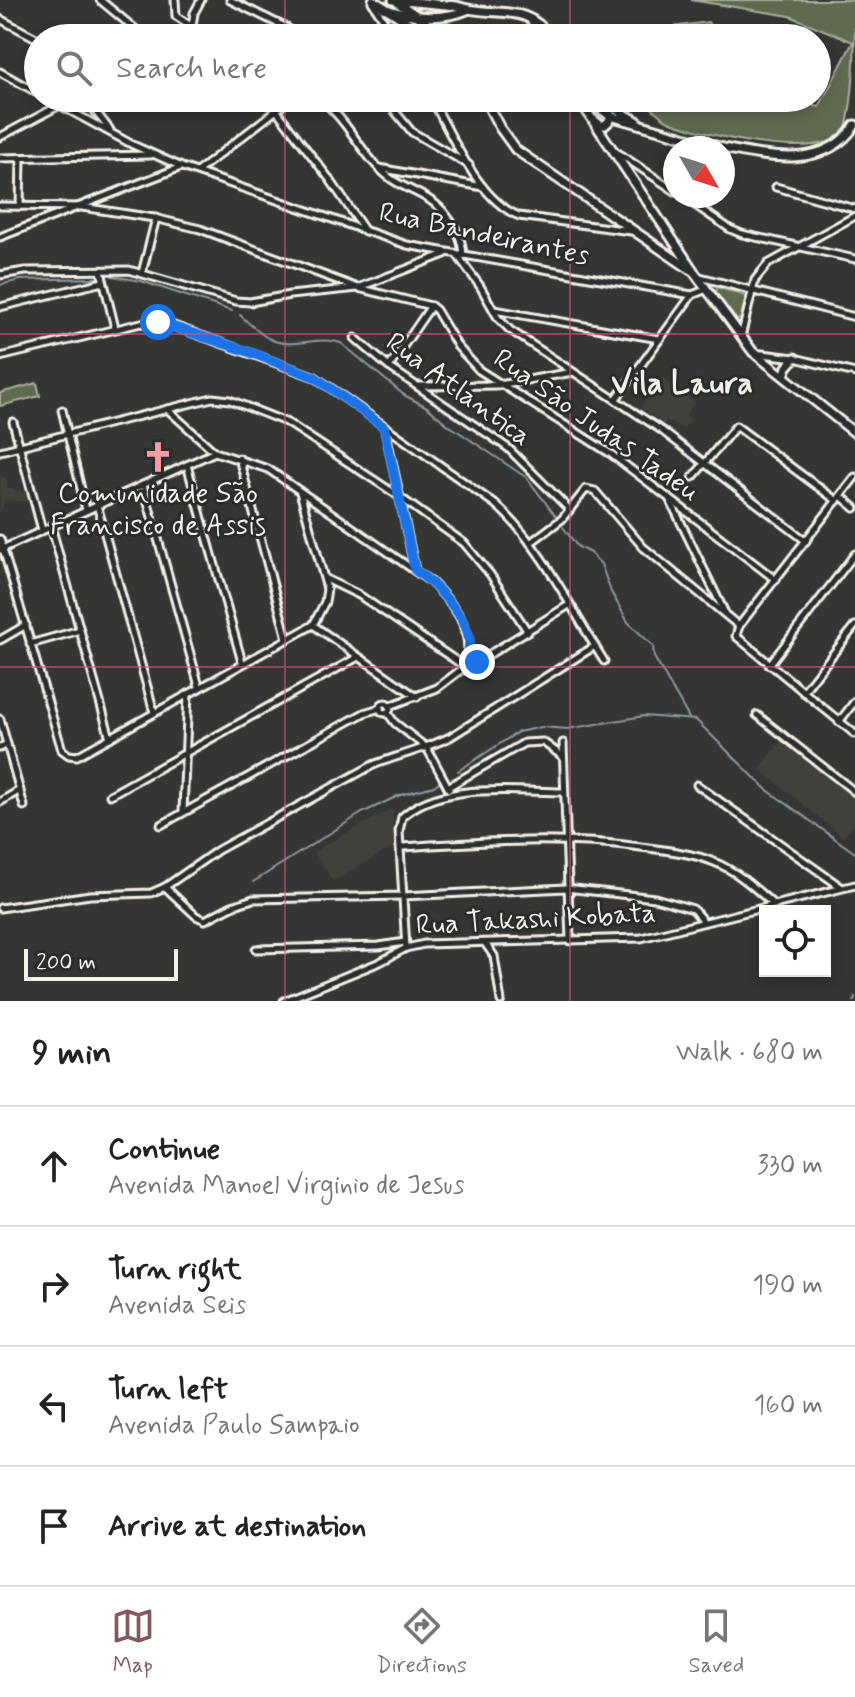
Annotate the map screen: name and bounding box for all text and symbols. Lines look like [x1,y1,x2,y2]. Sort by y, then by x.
search box [24,24,831,112]
icon: search [52,46,96,90]
text: Search here [116,49,267,88]
north arrow [663,136,735,208]
street label: Rua Bandeirantes [375,195,593,275]
route start [140,304,176,340]
street label: Rua Atlantica [378,325,538,455]
street label: Rua São Judas Tadeu [486,341,706,511]
district label: Vila Laura [611,363,753,405]
church icon: Comunidade São Francisco de Assis [141,440,175,474]
place label: Comunidade São Francisco de Assis [50,476,266,545]
route end [459,644,495,680]
street label: Rua Takashi Kobata [415,895,657,945]
map controls [759,905,831,977]
button: locate [759,905,831,977]
scale bar [24,945,178,981]
text: 200 m [36,949,96,977]
text: 9 min [32,1031,112,1076]
text: Walk · 680 m [676,1036,823,1070]
text: Continue [108,1130,220,1169]
icon: ahead [32,1144,76,1188]
text: 330 m [757,1149,823,1183]
text: Avenida Manoel Virginio de Jesus [108,1169,464,1203]
text: Turn right [108,1250,241,1289]
icon: right [32,1264,76,1308]
text: 190 m [753,1269,823,1303]
text: Avenida Seis [108,1289,246,1323]
text: Turn left [108,1370,228,1409]
icon: left [32,1384,76,1428]
text: 160 m [754,1389,823,1423]
text: Avenida Paulo Sampaio [108,1409,360,1443]
icon: arrive [32,1504,76,1548]
text: Arrive at destination [108,1507,366,1546]
tab: Map [111,1604,155,1680]
tab: Directions [376,1604,467,1680]
tab: Saved [689,1604,744,1680]

